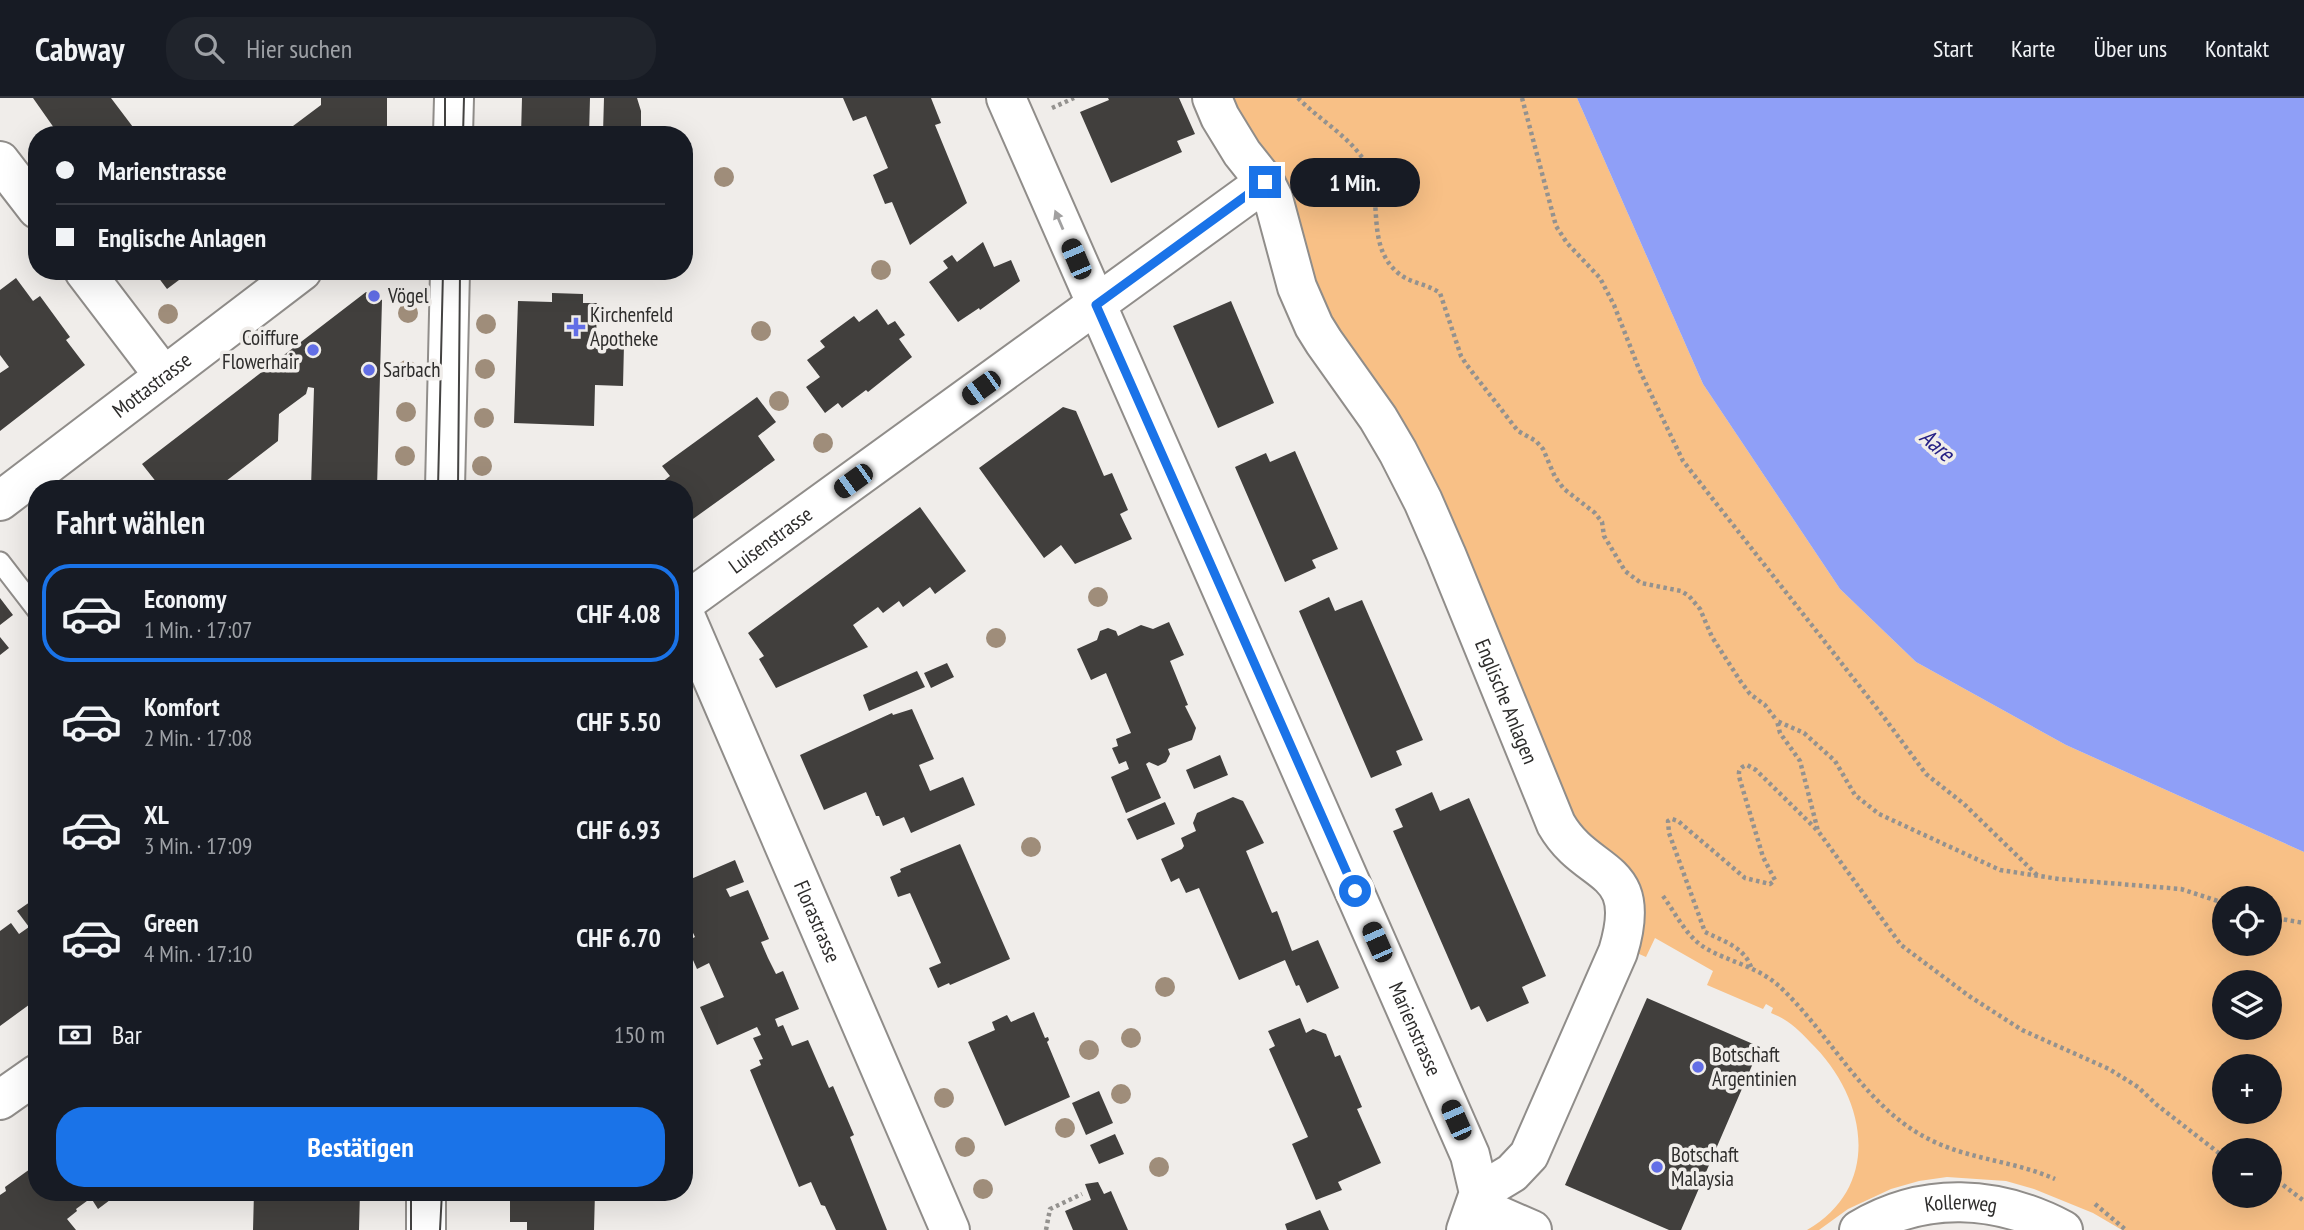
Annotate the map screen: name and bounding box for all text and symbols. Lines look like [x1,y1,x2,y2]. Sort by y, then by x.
search box [166,17,656,80]
text: Cabway [35,27,124,70]
icon: search [190,29,228,67]
text: Hier suchen [246,32,352,65]
text: Start [1933,33,1973,64]
text: Karte [2011,33,2056,64]
text: Über uns [2094,33,2167,64]
text: Kontakt [2205,33,2269,64]
text: Marienstrasse [98,154,227,187]
callout: 1 Min. [1290,158,1419,206]
route end [1249,166,1281,198]
text: 1 Min. [1329,168,1381,197]
one-way arrow [1053,210,1065,230]
text: Englische Anlagen [98,221,266,254]
car [1059,236,1094,282]
place label: Vögel [387,282,429,309]
marker: Vögel [366,288,382,304]
place label: Kirchenfeld Apotheke [590,301,673,352]
marker: Kirchenfeld Apotheke [568,319,584,335]
place label: Coiffure Flowerhair [222,324,299,375]
marker: Coiffure Flowerhair [305,342,321,358]
street label: Mottastrasse [107,346,197,424]
place label: Sarbach [383,356,440,383]
marker: Sarbach [361,362,377,378]
car [958,367,1005,409]
water label: Aare [1914,422,1962,468]
car [830,460,877,502]
street label: Luisenstrasse [723,500,818,579]
text: Fahrt wählen [56,501,205,543]
icon: car [60,582,123,645]
text: Economy [144,582,226,615]
text: CHF 4.08 [576,597,661,630]
text: 1 Min. · 17:07 [144,615,252,644]
street label: Englische Anlagen [1469,635,1544,768]
icon: car [60,690,123,753]
text: Komfort [144,690,220,723]
text: CHF 5.50 [576,705,661,738]
text: 2 Min. · 17:08 [144,723,252,752]
icon: car [60,798,123,861]
text: XL [144,798,169,831]
text: CHF 6.93 [576,813,661,846]
text: 3 Min. · 17:09 [144,831,252,860]
route start [1339,875,1371,907]
street label: Florastrasse [788,876,847,967]
map controls [2212,886,2282,1208]
button: locate [2212,886,2282,956]
icon: car [60,906,123,969]
text: Green [144,906,199,939]
car [1359,919,1396,965]
text: CHF 6.70 [576,921,661,954]
text: 4 Min. · 17:10 [144,939,252,968]
button: layers [2212,970,2282,1040]
street label: Marienstrasse [1383,978,1448,1080]
icon: cash [56,1016,94,1054]
text: Bar [112,1018,142,1051]
text: 150 m [614,1020,665,1049]
place label: Botschaft Argentinien [1712,1041,1797,1092]
button: + [2212,1054,2282,1124]
marker: Botschaft Argentinien [1690,1059,1706,1075]
car [1438,1097,1475,1143]
button: Bestätigen [56,1107,665,1187]
button: − [2212,1138,2282,1208]
place label: Botschaft Malaysia [1671,1141,1739,1192]
marker: Botschaft Malaysia [1649,1159,1665,1175]
street label: Kollerweg [1923,1188,1999,1219]

